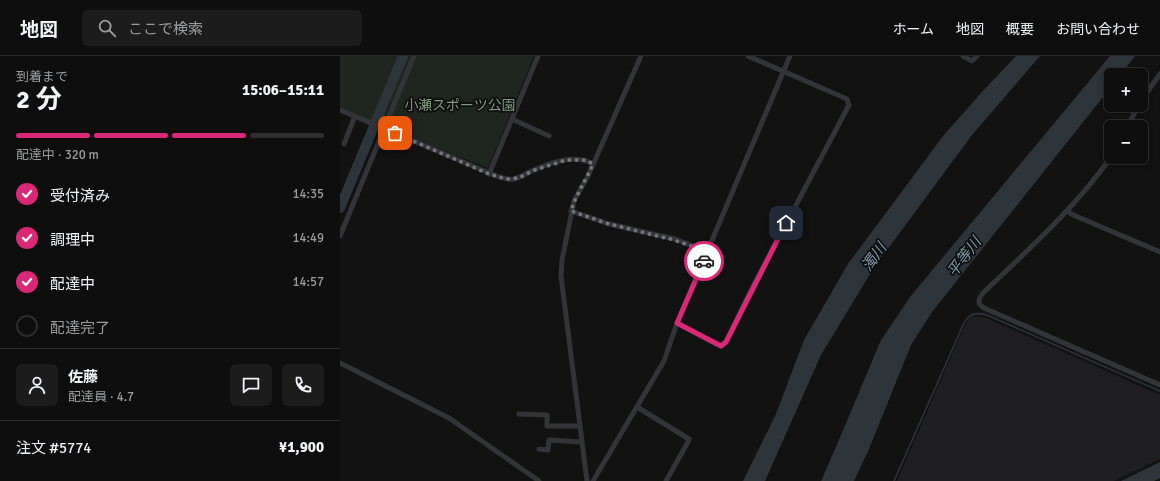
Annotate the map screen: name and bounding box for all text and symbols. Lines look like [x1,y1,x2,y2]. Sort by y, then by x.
search box [82,10,362,46]
icon: search [96,17,118,39]
text: 地図 [20,18,58,42]
text: ここで検索 [128,20,203,38]
text: ホーム [892,21,934,38]
text: 地図 [956,21,984,38]
text: 概要 [1006,21,1034,38]
text: お問い合わせ [1056,21,1140,38]
map controls [1104,68,1148,164]
button: + [1104,68,1148,112]
text: 到着まで [16,69,68,85]
text: 15:06–15:11 [242,81,324,99]
text: 2 分 [16,84,62,116]
park label: 小瀬スポーツ公園 [404,97,516,114]
pin [378,116,412,150]
button: − [1104,120,1148,164]
icon: bag [384,122,406,144]
text: 配達中 · 320 m [16,147,99,163]
icon: check [16,183,38,205]
text: 14:35 [292,186,324,202]
text: 受付済み [50,187,110,205]
pin [769,206,803,240]
icon: home [775,212,797,234]
icon: check [16,227,38,249]
text: 14:49 [292,230,324,246]
text: 調理中 [50,231,95,249]
water label: 平等川 [943,232,986,280]
water label: 濁川 [858,238,891,274]
courier [684,241,724,281]
icon: car [693,250,715,272]
icon: check [16,271,38,293]
text: 14:57 [292,274,324,290]
text: 配達中 [50,275,95,293]
text: 配達完了 [50,319,110,337]
button: person [16,364,58,406]
button: chat [230,364,272,406]
button: phone [282,364,324,406]
text: 佐藤 [68,368,98,386]
text: 配達員 · 4.7 [68,389,134,405]
text: ¥1,900 [279,438,324,456]
text: 注文 #5774 [16,439,91,457]

